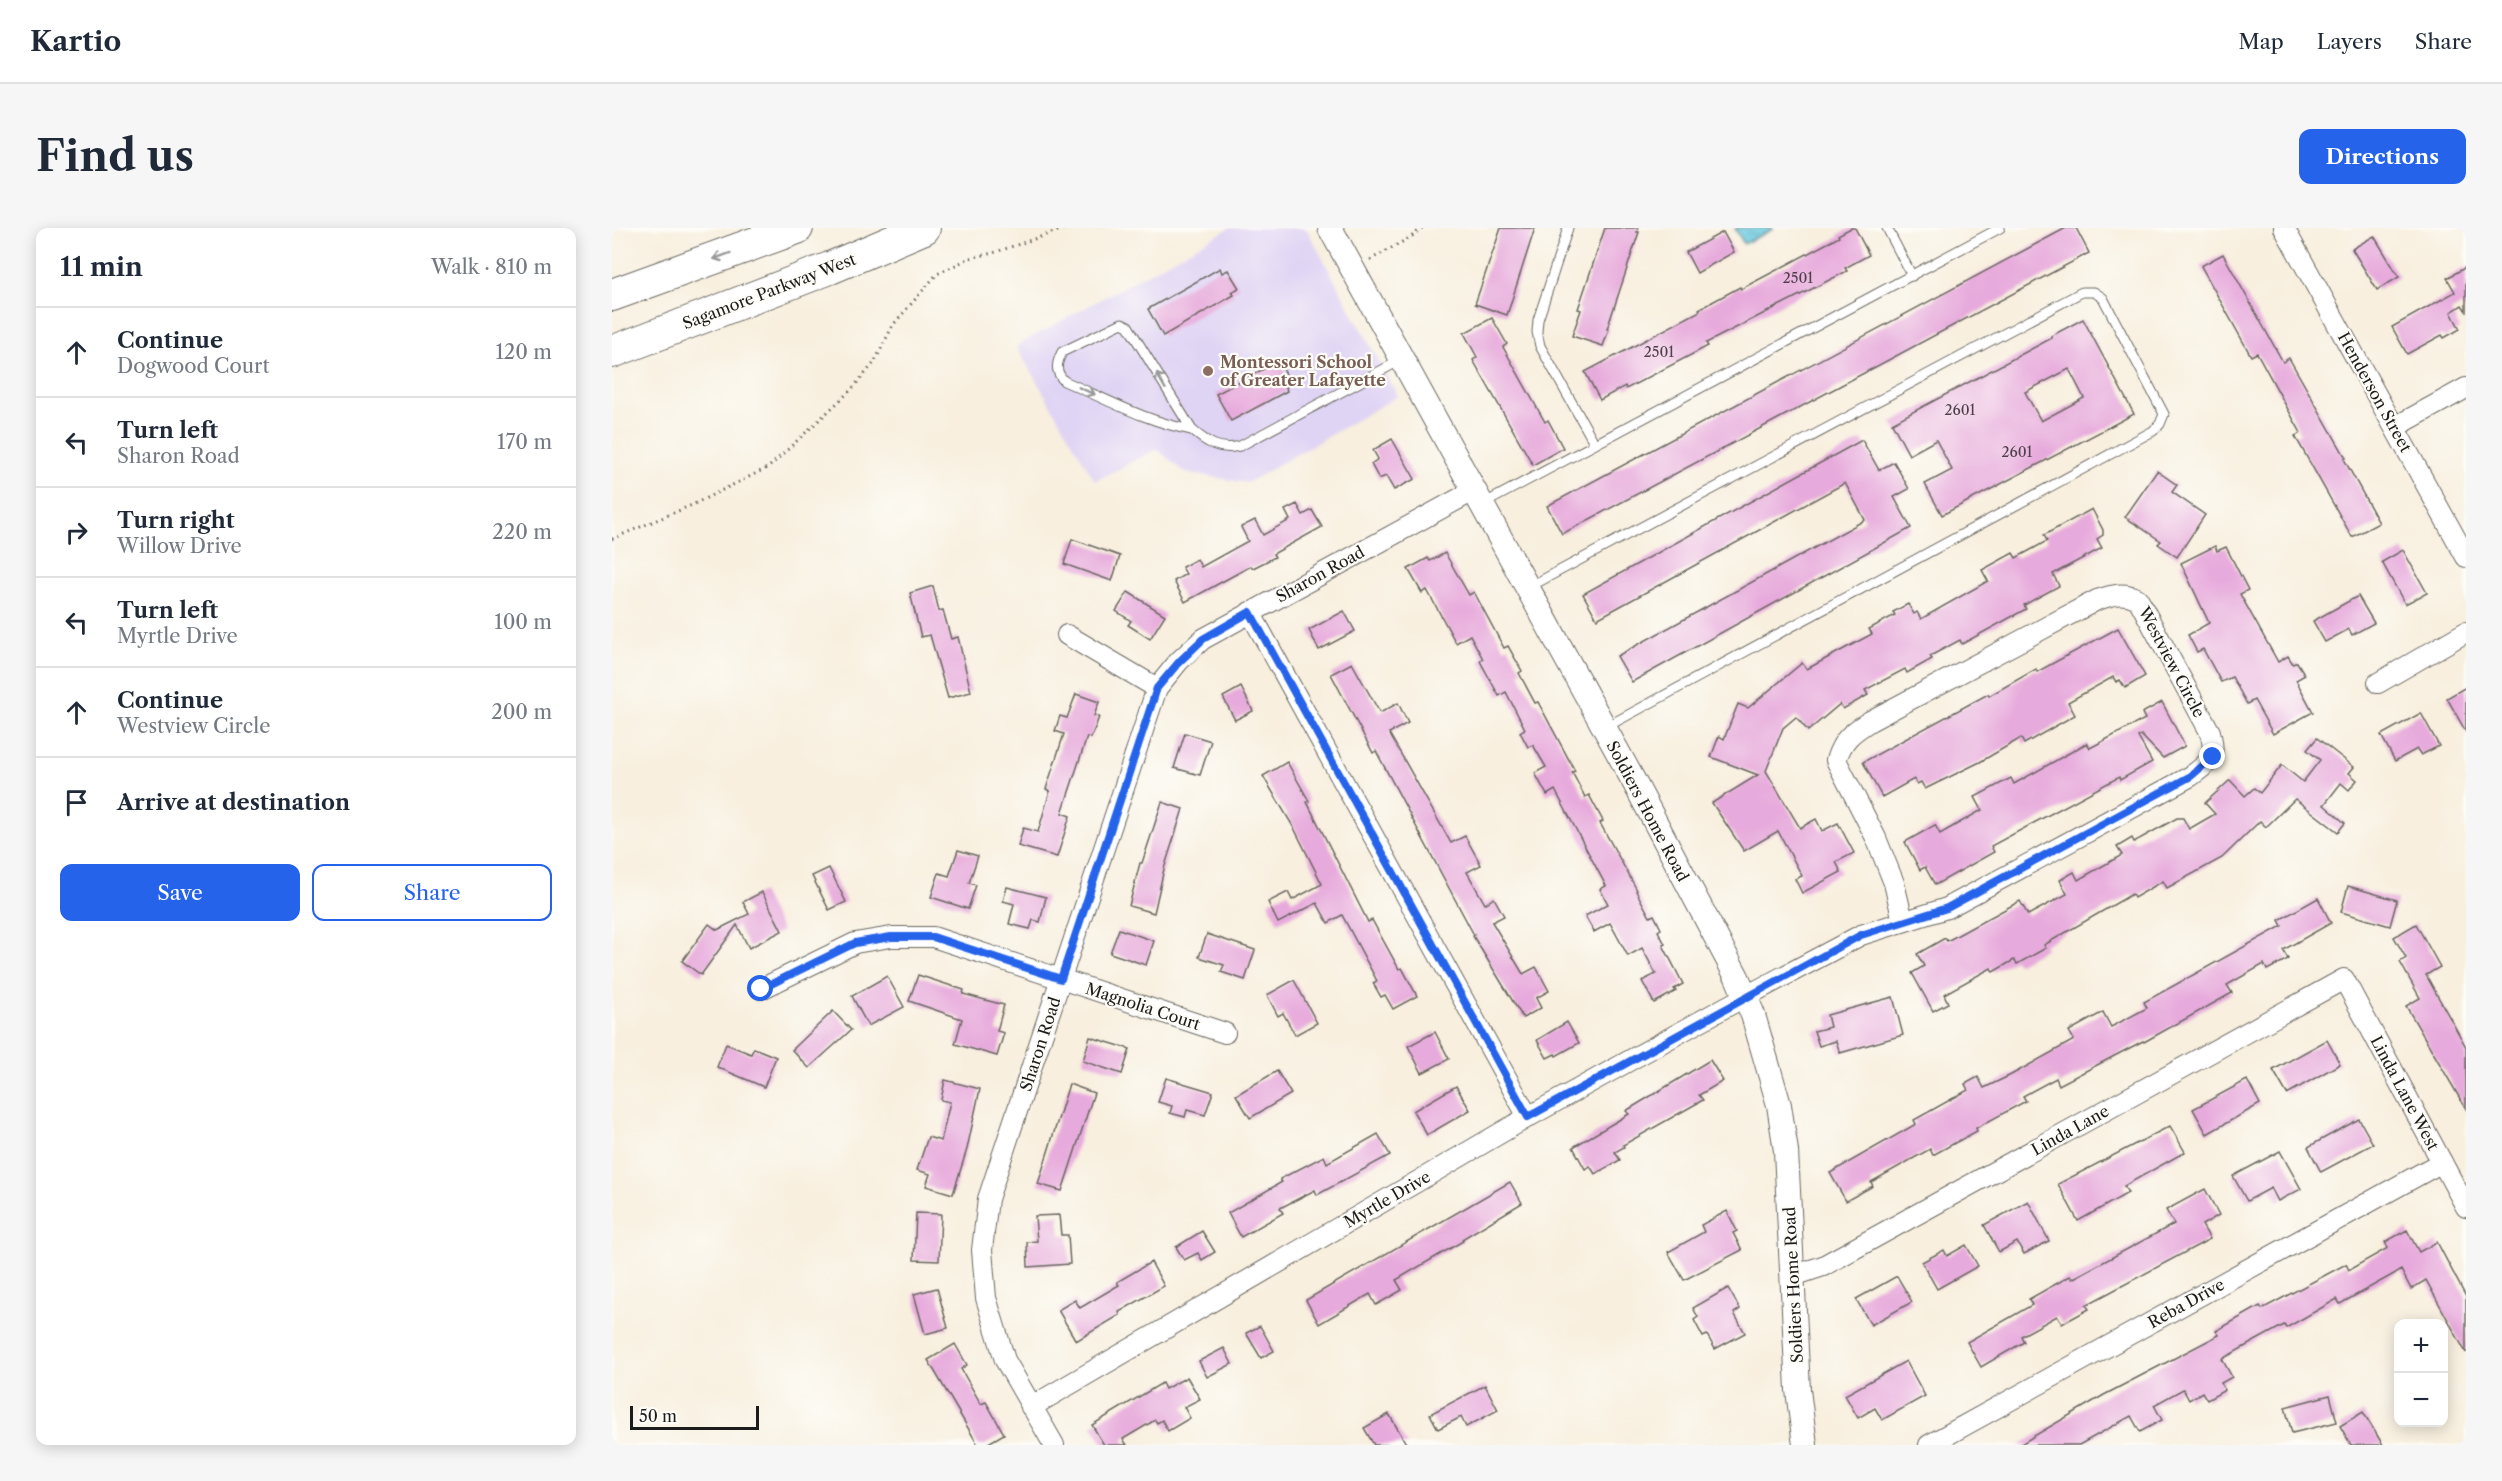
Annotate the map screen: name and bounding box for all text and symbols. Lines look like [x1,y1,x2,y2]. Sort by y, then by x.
text: Kartio [30,24,121,58]
text: Map [2239,29,2284,54]
text: Layers [2317,29,2382,54]
text: Share [2415,29,2472,54]
button: Directions [2299,129,2466,184]
text: Find us [36,130,194,182]
street label: Sagamore Parkway West [679,249,859,333]
text: 11 min [60,251,143,283]
one-way arrow [713,251,732,262]
text: Walk · 810 m [431,255,552,279]
house number: 2501 [1783,269,1813,287]
text: Continue [117,327,223,354]
street label: Henderson Street [2334,328,2416,456]
icon: ahead [60,336,93,369]
text: 120 m [495,340,552,364]
house number: 2501 [1644,343,1674,361]
place label: Montessori School of Greater Lafayette [1220,352,1386,390]
text: Dogwood Court [117,354,270,378]
marker: Montessori School of Greater Lafayette [1201,364,1215,378]
one-way arrow [1155,373,1167,390]
one-way arrow [1078,386,1096,397]
house number: 2601 [1944,401,1976,419]
text: Turn left [117,417,218,444]
icon: left [60,426,93,459]
text: 170 m [497,430,552,454]
house number: 2601 [2001,443,2033,461]
text: Sharon Road [117,444,240,468]
text: Turn right [117,507,235,534]
icon: right [60,516,93,549]
text: 220 m [492,520,552,544]
text: Willow Drive [117,534,242,558]
street label: Sharon Road [1272,541,1368,607]
text: Turn left [117,597,218,624]
street label: Westview Circle [2134,602,2210,721]
icon: left [60,606,93,639]
text: 100 m [494,610,552,634]
text: Myrtle Drive [117,624,238,648]
text: Continue [117,687,223,714]
icon: ahead [60,696,93,729]
text: 200 m [491,700,552,724]
text: Westview Circle [117,714,270,738]
street label: Soldiers Home Road [1602,737,1694,885]
route end [2199,743,2225,769]
icon: arrive [60,786,93,819]
text: Arrive at destination [117,789,350,816]
button: Save [60,864,300,921]
button: Share [312,864,552,921]
route start [747,975,773,1001]
street label: Magnolia Court [1083,978,1203,1034]
street label: Sharon Road [1015,994,1065,1094]
street label: Linda Lane West [2366,1032,2444,1154]
street label: Linda Lane [2028,1101,2112,1159]
street label: Myrtle Drive [1340,1166,1434,1232]
street label: Soldiers Home Road [1779,1206,1807,1364]
street label: Reba Drive [2144,1274,2228,1332]
map controls [2394,1319,2448,1427]
button: + [2394,1319,2448,1373]
button: − [2394,1373,2448,1427]
scale bar [630,1403,759,1430]
text: 50 m [639,1406,677,1426]

